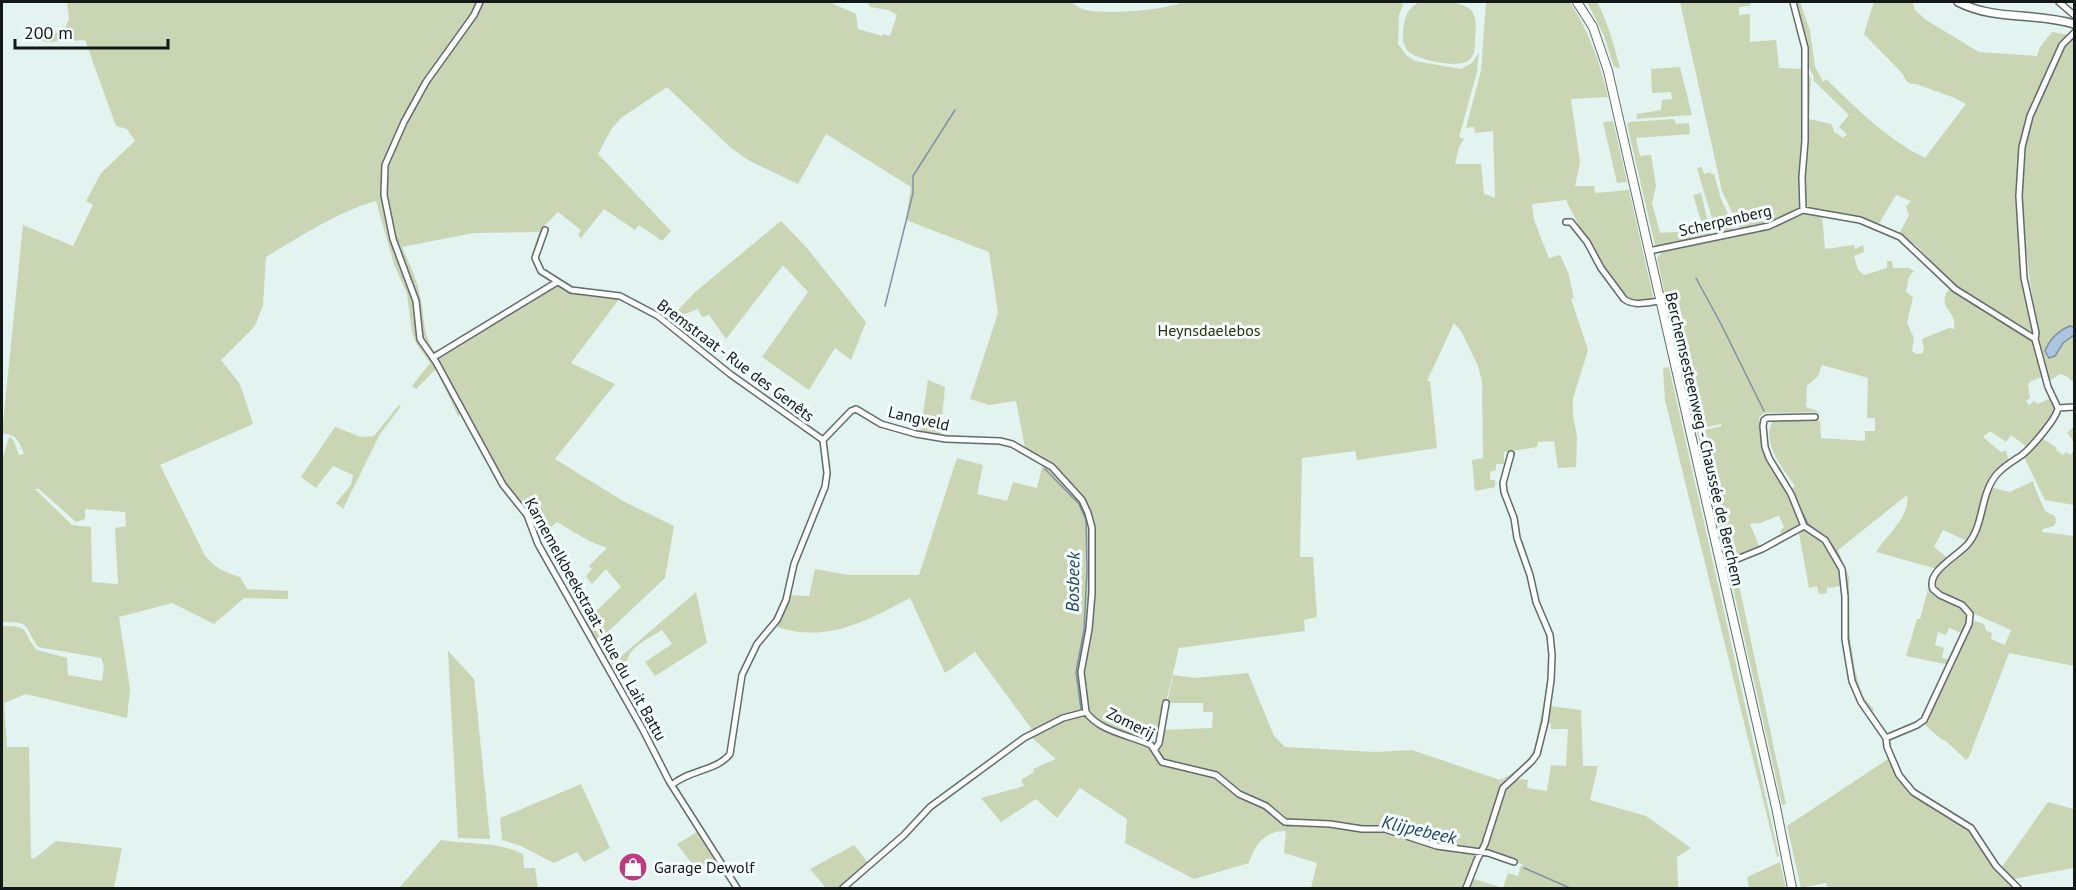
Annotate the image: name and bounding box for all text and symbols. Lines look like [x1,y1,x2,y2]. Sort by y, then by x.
scale bar [15,12,168,50]
text: 200 m [24,21,73,44]
street label: Scherpenberg [1677,200,1773,240]
street label: Berchemsesteenweg - Chaussée de Berchem [1661,290,1749,588]
street label: Bremstraat - Rue des Genêts [653,294,819,426]
park label: Heynsdaelebos [1158,320,1261,340]
street label: Langveld [886,401,952,435]
street label: Karnemelkbeekstraat - Rue du Lait Battu [521,494,671,744]
water label: Bosbeek [1060,551,1085,612]
street label: Zomerij [1103,703,1159,743]
water label: Klijpebeek [1380,810,1460,849]
shop icon: Garage Dewolf [617,851,649,883]
place label: Garage Dewolf [654,857,755,877]

